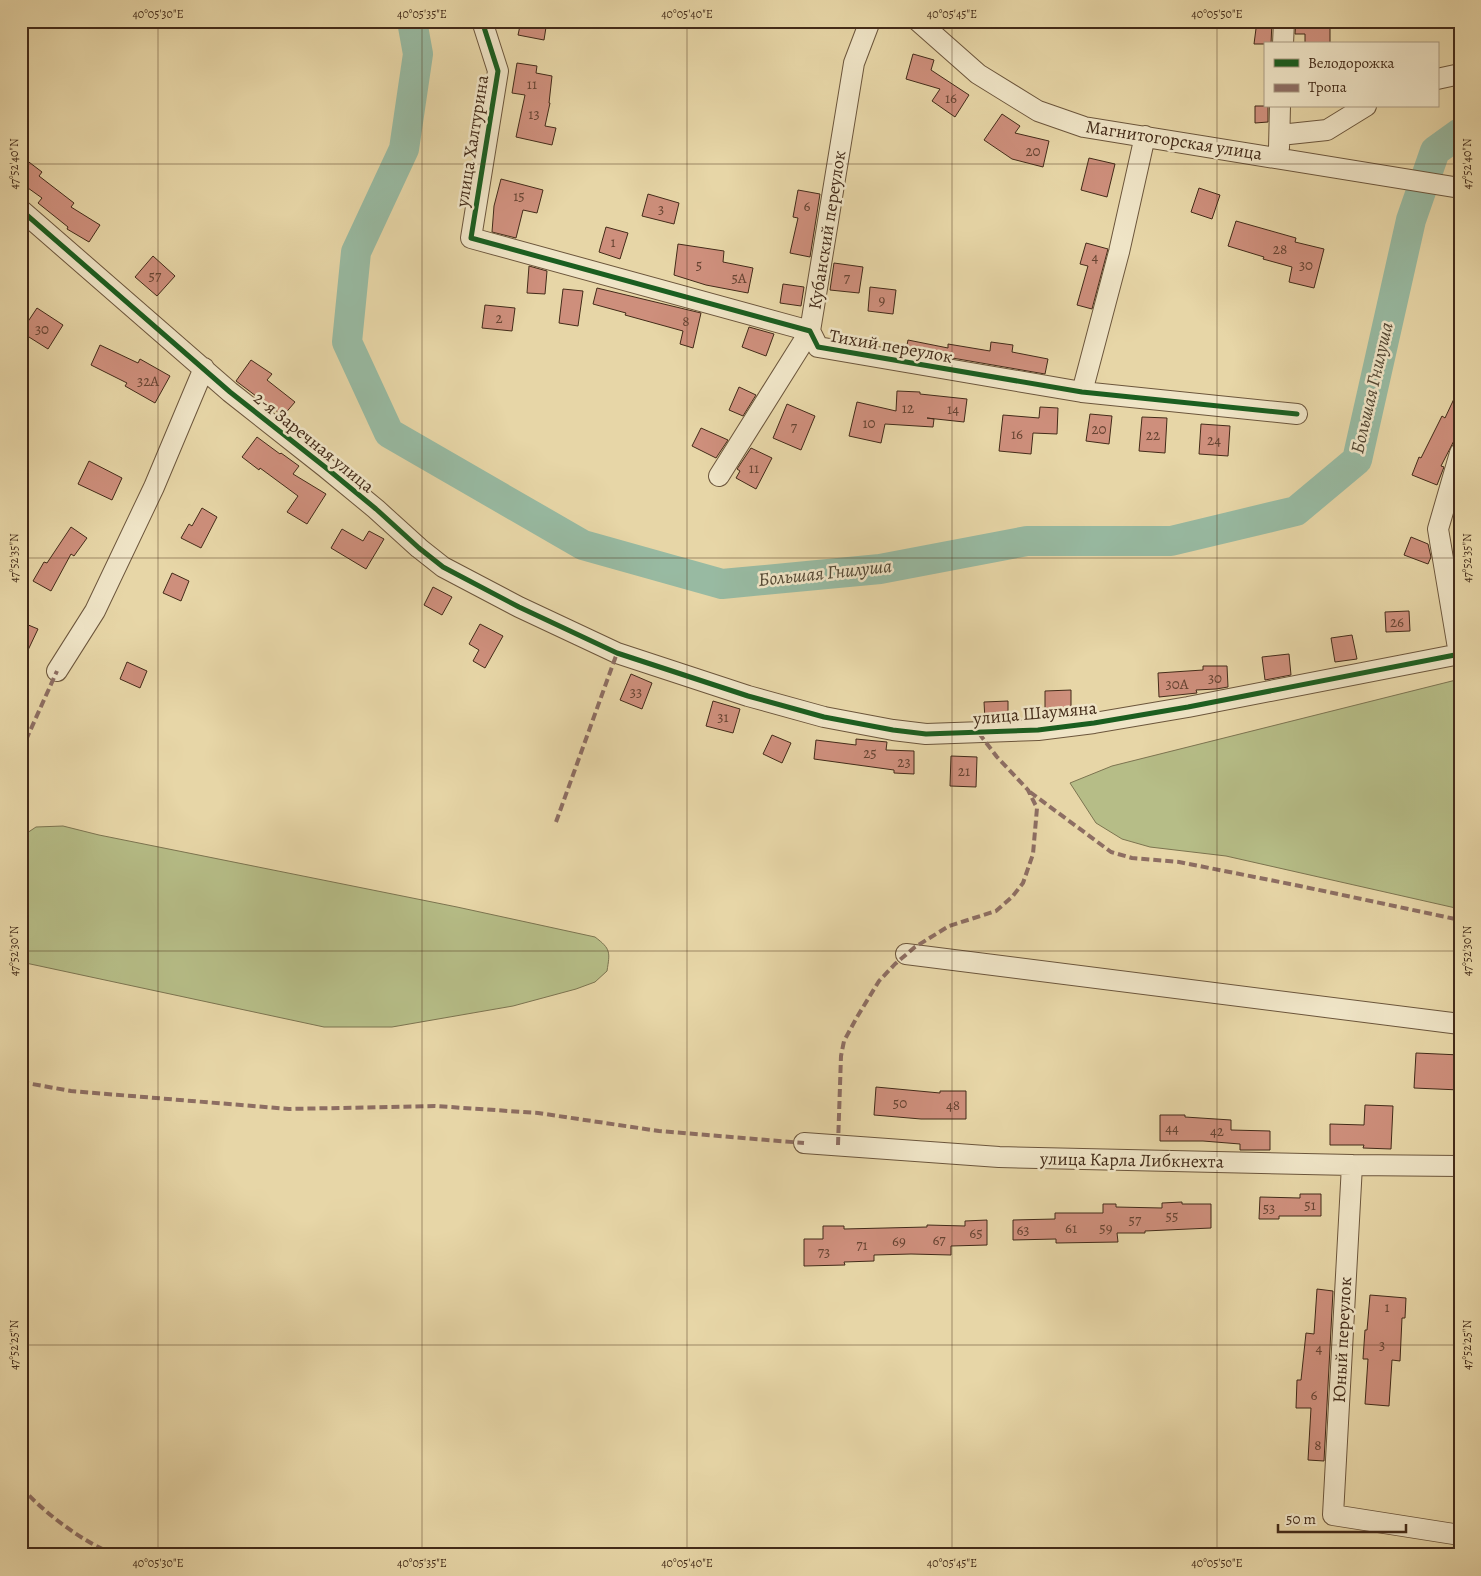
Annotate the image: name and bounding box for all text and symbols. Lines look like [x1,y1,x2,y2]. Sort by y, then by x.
text: 40°05'30"E [132,6,184,22]
text: 40°05'35"E [397,6,447,22]
text: 40°05'40"E [661,6,713,22]
text: 40°05'45"E [927,6,977,22]
text: 40°05'50"E [1191,6,1243,22]
legend [1264,42,1438,108]
text: Велодорожка [1308,53,1395,73]
street label: улица Халтурина [450,73,494,210]
house number: 11 [527,74,537,94]
text: Тропа [1308,77,1347,97]
house number: 16 [945,88,957,108]
house number: 13 [528,104,540,124]
street label: Магнитогорская улица [1084,114,1265,166]
text: 47°52'40"N [6,138,22,190]
text: 47°52'40"N [1459,138,1475,190]
house number: 20 [1025,141,1041,161]
street label: Кубанский переулок [803,149,851,311]
house number: 15 [513,186,525,206]
house number: 6 [804,196,811,216]
house number: 3 [658,199,664,219]
house number: 1 [610,232,616,252]
house number: 28 [1273,239,1287,259]
house number: 4 [1092,247,1099,267]
house number: 5 [696,255,702,275]
house number: 30 [1299,255,1313,275]
house number: 57 [149,266,162,286]
house number: 5А [731,268,747,288]
house number: 7 [844,268,851,288]
house number: 9 [879,290,886,310]
house number: 2 [495,308,503,328]
house number: 8 [682,311,690,331]
house number: 30 [35,319,49,339]
water label: Большая Гнилуша [1344,319,1400,456]
street label: Тихий переулок [827,323,955,369]
house number: 32А [137,371,159,391]
street label: 2-я Заречная улица [249,386,380,498]
house number: 12 [902,398,914,418]
house number: 14 [947,399,959,419]
house number: 10 [862,413,876,433]
house number: 7 [791,417,798,437]
house number: 20 [1091,419,1107,439]
house number: 16 [1011,424,1023,444]
house number: 22 [1146,425,1160,445]
house number: 24 [1207,430,1221,450]
house number: 11 [749,458,759,478]
text: 47°52'35"N [6,533,22,583]
text: 47°52'35"N [1459,533,1475,583]
water label: Большая Гнилуша [757,553,893,593]
house number: 26 [1390,612,1404,632]
house number: 30 [1208,668,1222,688]
house number: 30А [1166,674,1189,694]
house number: 33 [630,682,642,702]
street label: улица Шаумяна [971,696,1098,730]
house number: 31 [717,707,729,727]
house number: 25 [863,743,877,763]
house number: 23 [897,752,911,772]
house number: 21 [958,761,970,781]
text: 47°52'30"N [6,925,22,976]
text: 47°52'30"N [1459,925,1475,976]
house number: 50 [893,1093,907,1113]
house number: 48 [946,1095,960,1115]
house number: 44 [1165,1118,1179,1138]
house number: 42 [1210,1121,1224,1141]
street label: улица Карла Либкнехта [1039,1146,1225,1174]
house number: 51 [1304,1195,1316,1215]
house number: 53 [1263,1198,1275,1218]
house number: 55 [1166,1206,1178,1226]
house number: 57 [1129,1210,1142,1230]
house number: 61 [1065,1218,1077,1238]
house number: 59 [1099,1218,1113,1238]
house number: 63 [1016,1220,1030,1240]
house number: 65 [969,1223,983,1243]
house number: 67 [932,1230,946,1250]
house number: 69 [892,1231,906,1251]
house number: 71 [856,1235,868,1255]
house number: 73 [818,1242,830,1262]
street label: Юный переулок [1327,1276,1357,1404]
house number: 1 [1384,1297,1390,1317]
text: 47°52'25"N [6,1320,22,1370]
text: 47°52'25"N [1459,1320,1475,1370]
house number: 3 [1379,1335,1385,1355]
house number: 4 [1316,1338,1323,1358]
house number: 6 [1311,1385,1318,1405]
house number: 8 [1314,1435,1322,1455]
scale bar [1278,1501,1406,1533]
text: 50 m [1286,1509,1316,1529]
text: 40°05'30"E [132,1555,184,1571]
text: 40°05'35"E [397,1555,447,1571]
text: 40°05'40"E [661,1555,713,1571]
text: 40°05'45"E [927,1555,977,1571]
text: 40°05'50"E [1191,1555,1243,1571]

